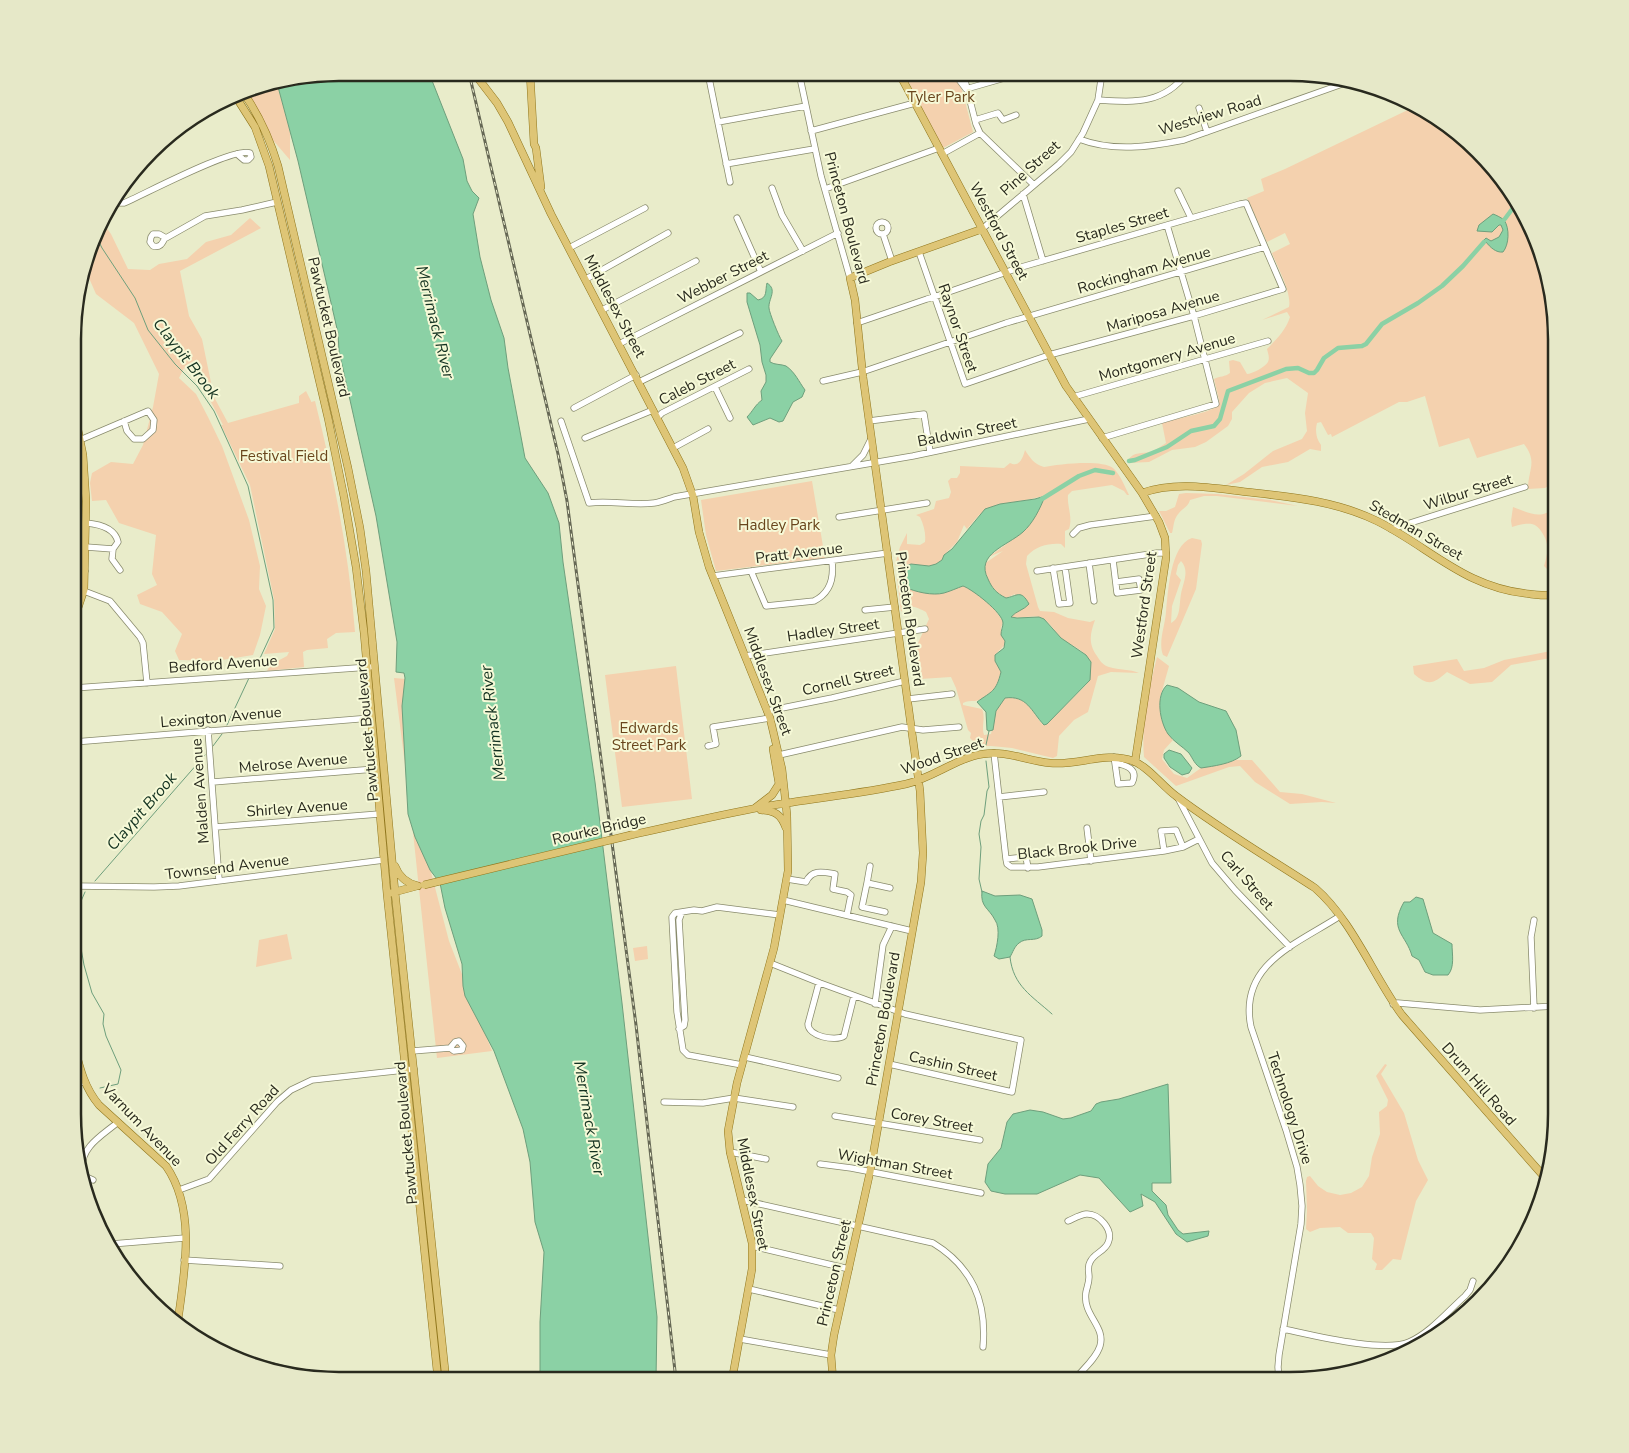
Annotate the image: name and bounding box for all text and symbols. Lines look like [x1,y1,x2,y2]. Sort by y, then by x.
park label: Tyler Park [907,87,975,107]
street label: Westview Road [1156,90,1264,140]
street label: Pine Street [996,135,1065,200]
street label: Princeton Boulevard [820,150,874,286]
street label: Westford Street [965,179,1034,284]
street label: Staples Street [1073,202,1171,248]
street label: Rockingham Avenue [1075,241,1213,299]
street label: Webber Street [674,245,772,308]
street label: Middlesex Street [579,251,651,362]
street label: Pawtucket Boulevard [303,255,355,399]
water label: Merrimack River [410,263,460,382]
street label: Raynor Street [933,281,983,376]
street label: Mariposa Avenue [1104,285,1222,337]
water label: Claypit Brook [148,314,225,404]
street label: Montgomery Avenue [1096,328,1238,386]
street label: Caleb Street [655,354,739,410]
street label: Baldwin Street [916,412,1019,451]
park label: Festival Field [240,446,328,466]
street label: Wilbur Street [1421,469,1516,515]
street label: Stedman Street [1365,495,1467,565]
park label: Hadley Park [738,515,820,535]
street label: Pratt Avenue [754,538,844,568]
street label: Westford Street [1127,549,1162,660]
street label: Princeton Boulevard [891,550,929,688]
street label: Hadley Street [786,614,881,646]
street label: Middlesex Street [739,624,797,739]
street label: Bedford Avenue [168,650,278,678]
street label: Pawtucket Boulevard [351,658,383,802]
street label: Cornell Street [800,660,896,700]
water label: Merrimack River [475,663,511,782]
street label: Lexington Avenue [160,702,282,732]
park label: Edwards Street Park [612,718,687,755]
street label: Wood Street [898,732,987,779]
street label: Malden Avenue [186,738,214,844]
street label: Melrose Avenue [238,748,348,778]
water label: Claypit Brook [102,767,183,856]
street label: Shirley Avenue [246,794,348,822]
street label: Rourke Bridge [550,808,648,850]
street label: Black Brook Drive [1016,832,1138,864]
street label: Carl Street [1216,846,1279,914]
street label: Townsend Avenue [164,849,290,885]
street label: Princeton Boulevard [861,950,905,1088]
street label: Drum Hill Road [1437,1038,1521,1130]
street label: Cashin Street [907,1046,1000,1086]
street label: Technology Drive [1262,1049,1318,1167]
water label: Merrimack River [568,1059,610,1178]
street label: Pawtucket Boulevard [390,1061,422,1205]
street label: Varnum Avenue [97,1079,187,1171]
street label: Old Ferry Road [200,1080,284,1170]
street label: Corey Street [889,1103,976,1137]
street label: Middlesex Street [732,1136,774,1253]
street label: Wightman Street [836,1144,955,1184]
street label: Princeton Street [812,1217,856,1328]

